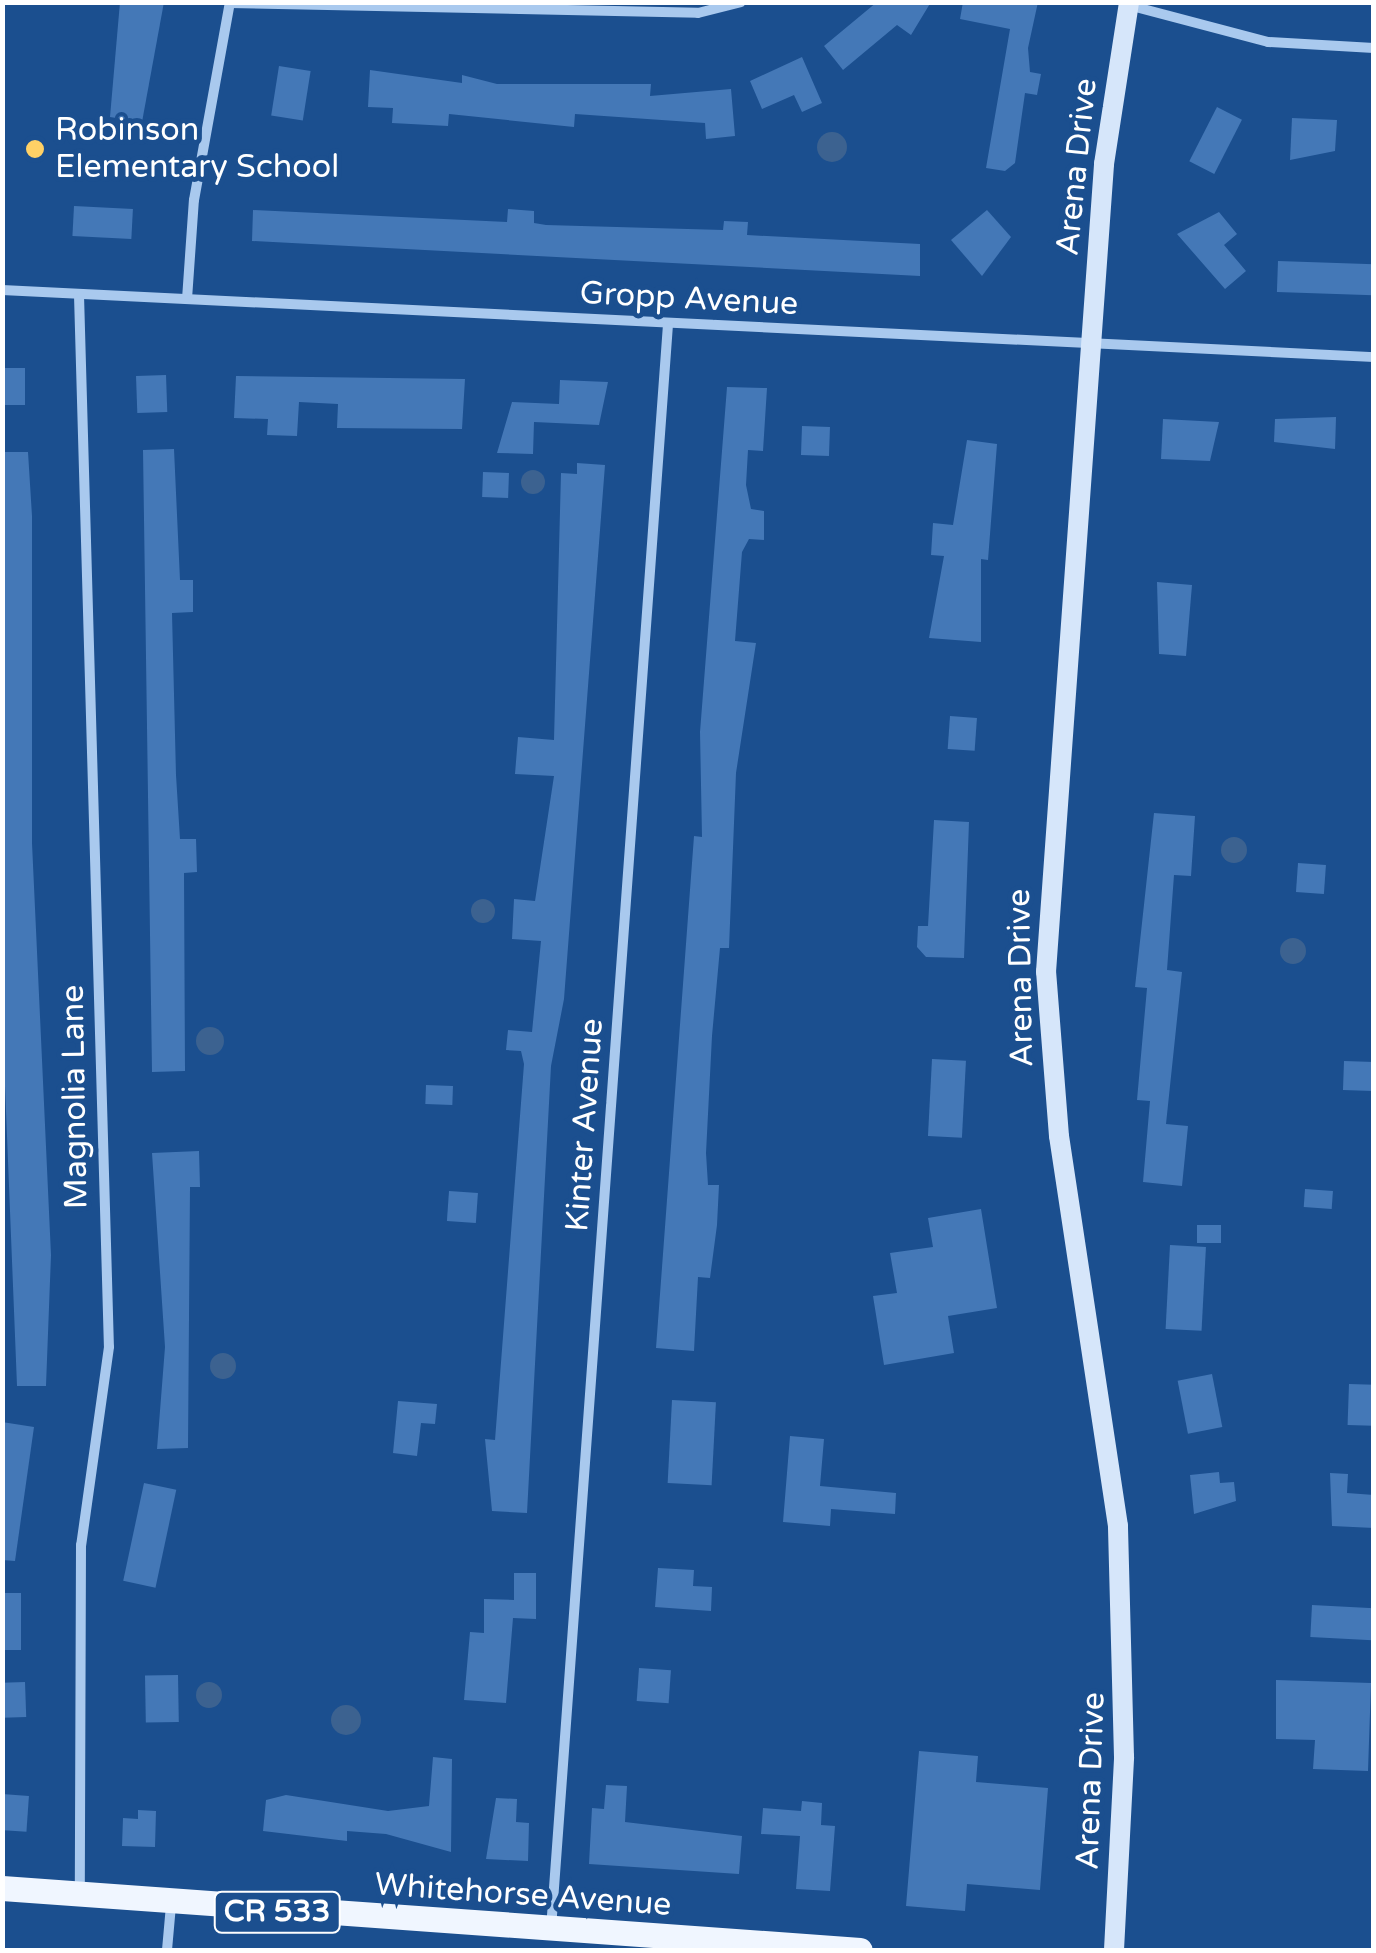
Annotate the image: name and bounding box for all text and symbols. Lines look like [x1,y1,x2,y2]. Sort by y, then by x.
street label: Arena Drive [1049,76,1105,258]
place label: Robinson Elementary School [55,112,339,187]
marker: Robinson Elementary School [24,138,46,160]
street label: Gropp Avenue [579,274,799,324]
street label: Arena Drive [1000,889,1042,1067]
street label: Magnolia Lane [54,985,96,1209]
street label: Kinter Avenue [558,1017,612,1233]
street label: Arena Drive [1069,1691,1113,1871]
street label: Whitehorse Avenue [373,1865,673,1925]
road number: CR 533 [212,1887,342,1937]

